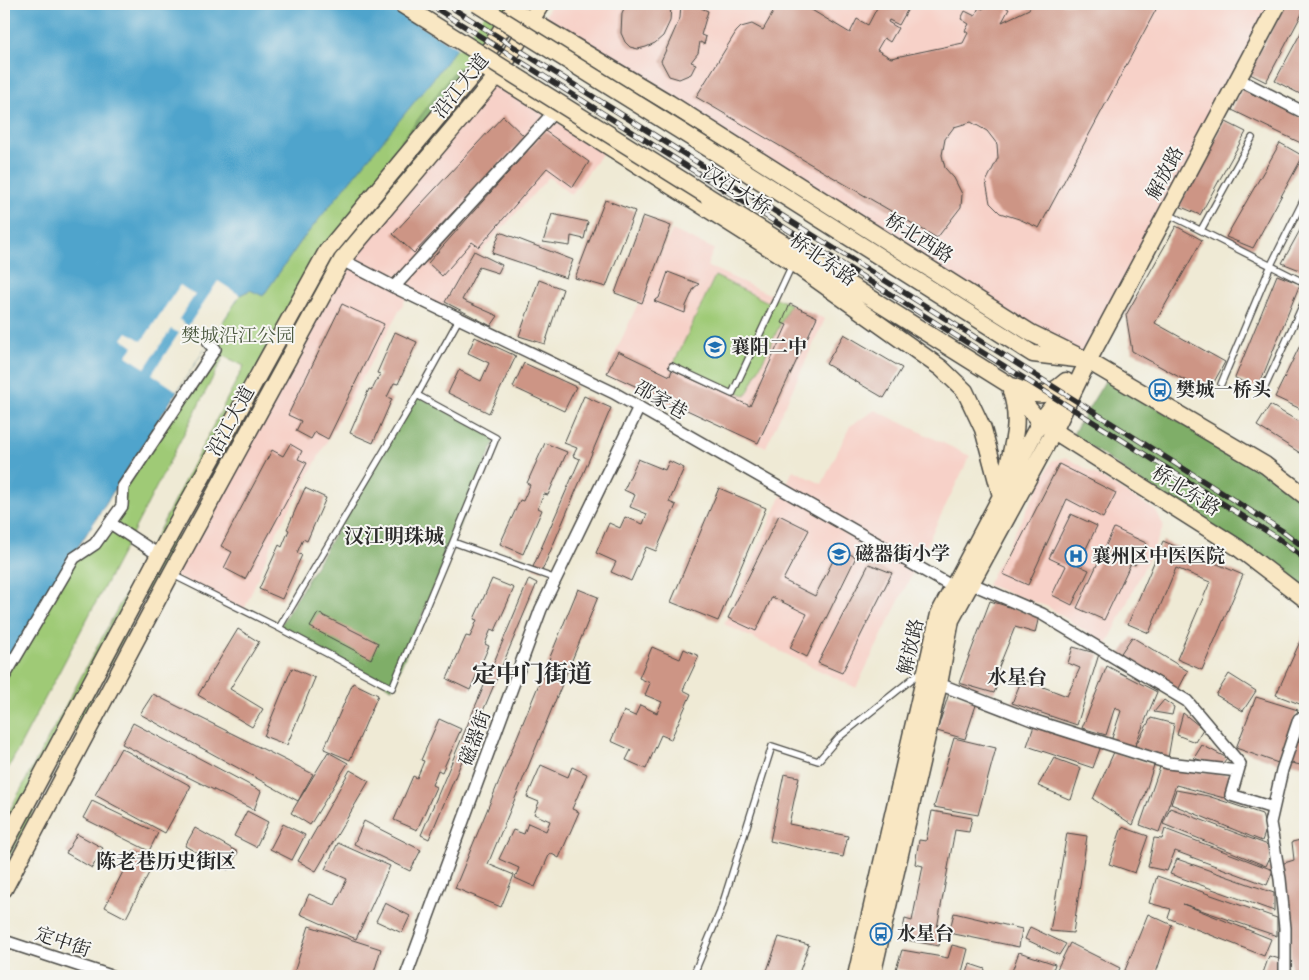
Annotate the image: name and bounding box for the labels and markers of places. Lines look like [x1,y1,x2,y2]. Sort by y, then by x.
school or university icon: 襄阳二中 [703,335,727,359]
place label: 襄阳二中 [731,335,807,359]
bus stop icon: 樊城一桥头 [1148,378,1172,402]
place label: 樊城一桥头 [1176,378,1271,402]
school or university icon: 磁器街小学 [827,542,851,566]
place label: 磁器街小学 [855,542,950,566]
hospital icon: 襄州区中医医院 [1064,544,1088,568]
place label: 襄州区中医医院 [1092,544,1225,568]
bus stop icon: 水星台 [869,922,893,946]
place label: 水星台 [897,922,954,946]

